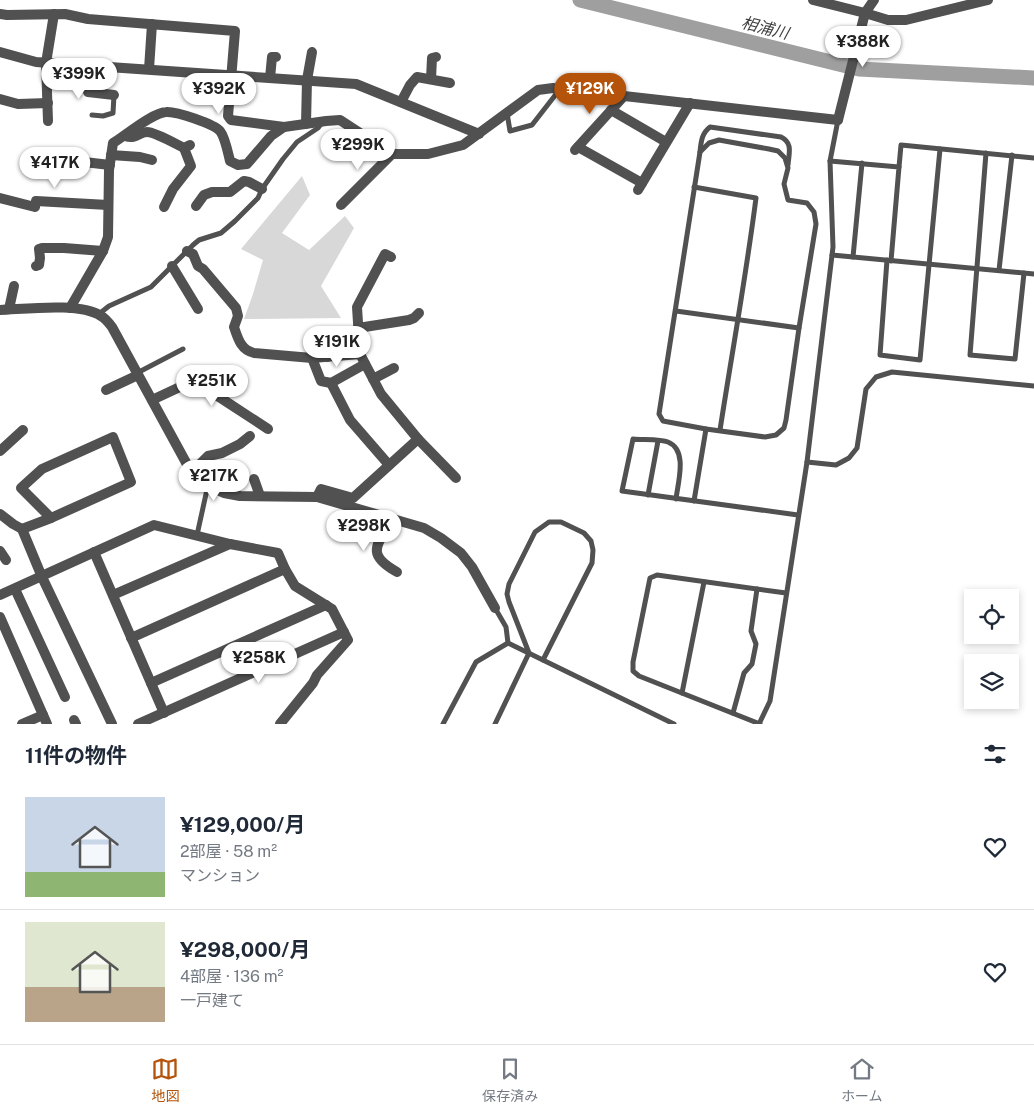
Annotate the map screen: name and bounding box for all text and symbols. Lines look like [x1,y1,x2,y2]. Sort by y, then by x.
water label: 相浦川 [739,13,793,44]
pin: ¥388K [828,26,898,68]
text: ¥388K [836,32,890,51]
pin: ¥399K [44,58,114,100]
text: ¥399K [52,64,106,83]
pin: ¥392K [184,72,254,115]
pin: ¥129K [555,72,625,115]
text: ¥392K [192,79,246,98]
text: ¥129K [565,79,615,98]
pin: ¥299K [323,128,393,171]
text: ¥299K [331,135,385,154]
pin: ¥417K [20,146,90,189]
text: ¥417K [30,153,80,172]
pin: ¥191K [302,326,372,368]
text: ¥191K [314,332,360,351]
pin: ¥251K [177,364,247,407]
text: ¥251K [187,371,237,390]
pin: ¥217K [179,460,249,502]
text: ¥217K [189,466,239,485]
pin: ¥298K [329,510,399,552]
text: ¥298K [337,516,391,535]
map controls [964,589,1019,709]
button: locate [964,589,1019,644]
pin: ¥258K [224,642,294,684]
text: ¥258K [232,648,286,667]
button: layers [964,654,1019,709]
icon: filters [981,740,1009,768]
text: 11件の物件 [25,743,127,768]
text: ¥129,000/月 [180,812,305,837]
icon: home [65,817,125,877]
icon: heart [981,833,1009,861]
text: 2部屋 · 58 m² [180,842,277,861]
text: マンション [180,866,260,885]
text: ¥298,000/月 [180,937,310,962]
icon: home [65,942,125,1002]
icon: heart [981,958,1009,986]
text: 4部屋 · 136 m² [180,967,283,986]
text: 一戸建て [180,991,244,1010]
tab: 地図 [151,1055,179,1105]
tab: 保存済み [482,1055,538,1105]
tab: ホーム [841,1055,883,1105]

